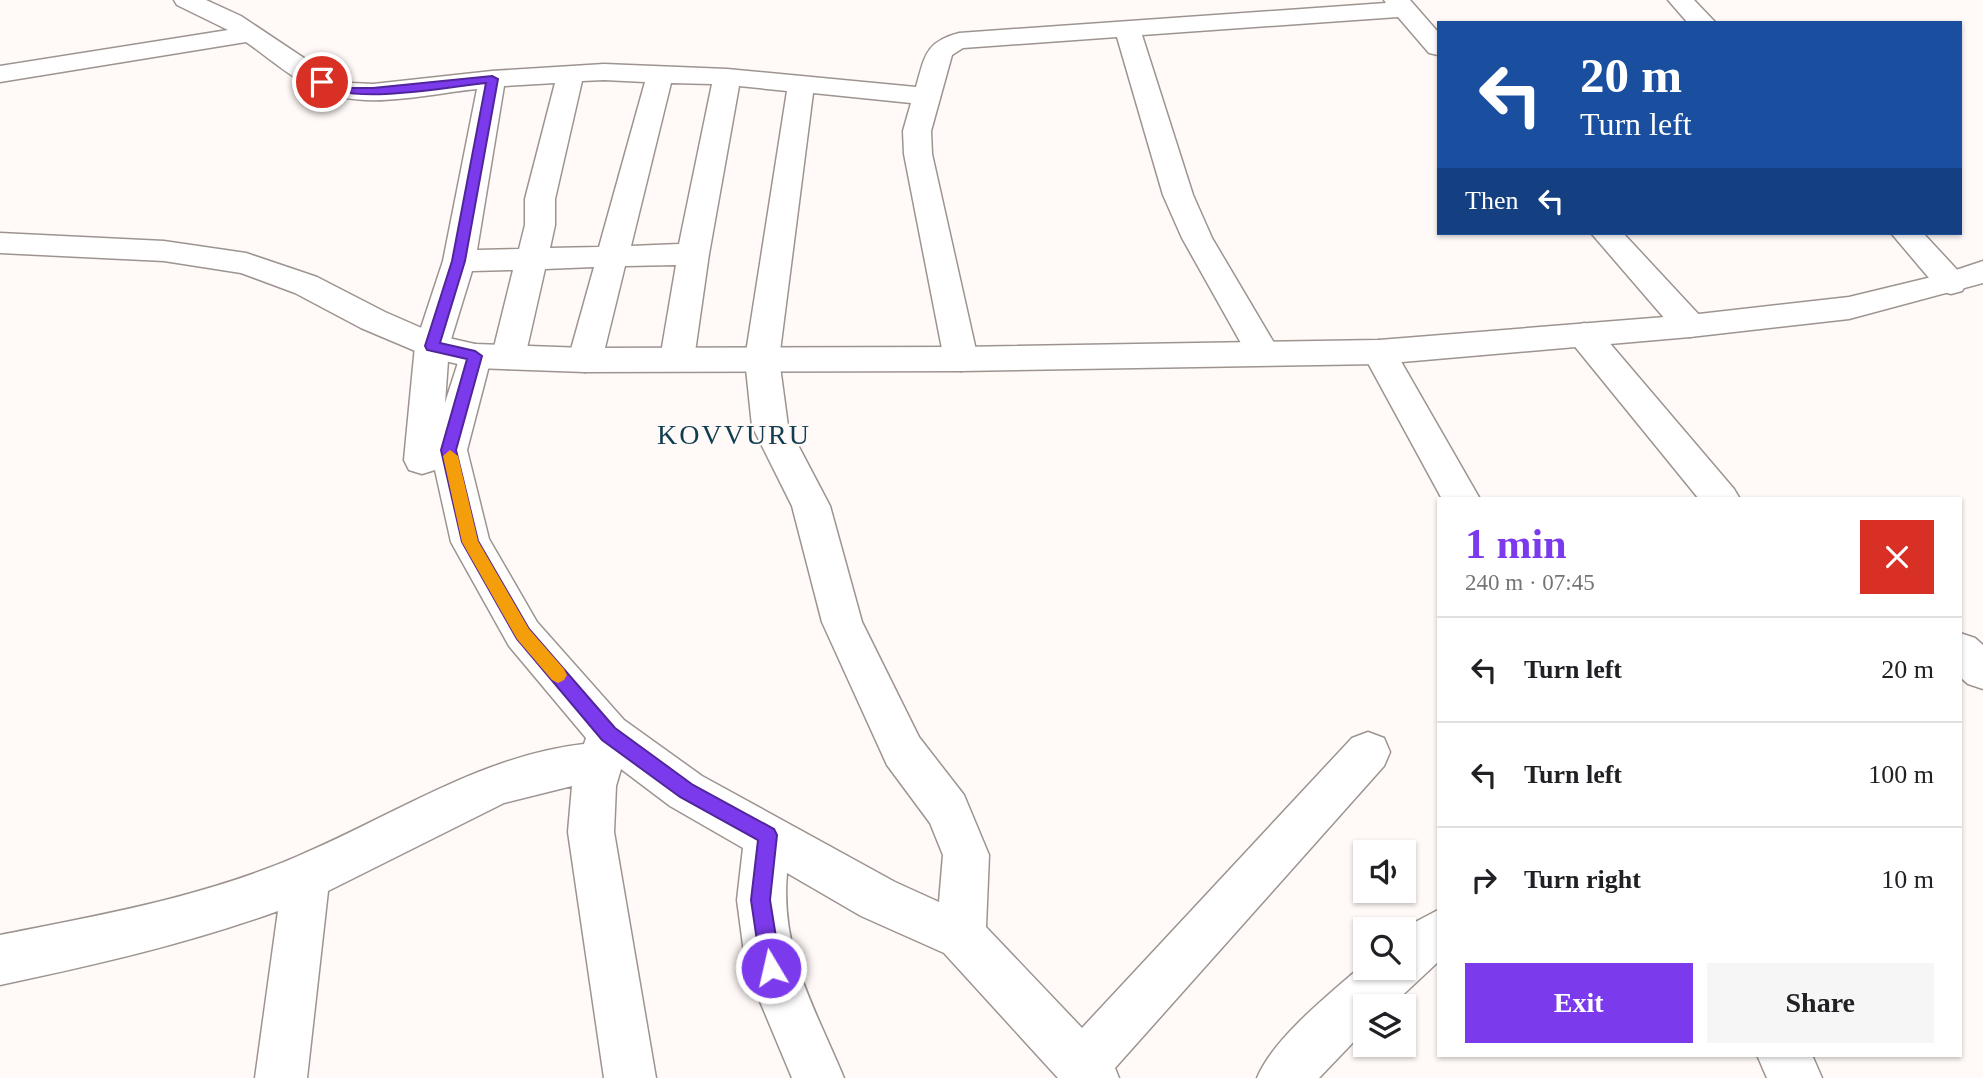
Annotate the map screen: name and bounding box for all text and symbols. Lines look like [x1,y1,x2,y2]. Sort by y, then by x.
text: 20 m [1580,48,1682,103]
icon: left [1465,49,1556,140]
pin [292,52,352,112]
icon: arrive [303,63,341,101]
text: Turn left [1580,106,1692,142]
icon: left [1532,182,1570,220]
text: Then [1465,186,1518,215]
district label: KOVVURU [657,419,811,450]
button: close [1860,520,1934,594]
text: 1 min [1465,521,1567,567]
text: 240 m · 07:45 [1465,570,1595,595]
icon: left [1465,651,1503,689]
text: Turn left [1524,655,1622,684]
text: 20 m [1881,655,1934,684]
icon: left [1465,756,1503,794]
text: Turn left [1524,760,1622,789]
text: 100 m [1868,760,1934,789]
map controls [1353,840,1416,1057]
button: sound [1353,840,1416,903]
icon: right [1465,861,1503,899]
text: Turn right [1524,865,1641,894]
text: 10 m [1881,865,1934,894]
button: search [1353,917,1416,980]
position arrow [734,931,808,1005]
button: Exit [1465,963,1693,1043]
button: Share [1707,963,1934,1043]
button: layers [1353,994,1416,1057]

